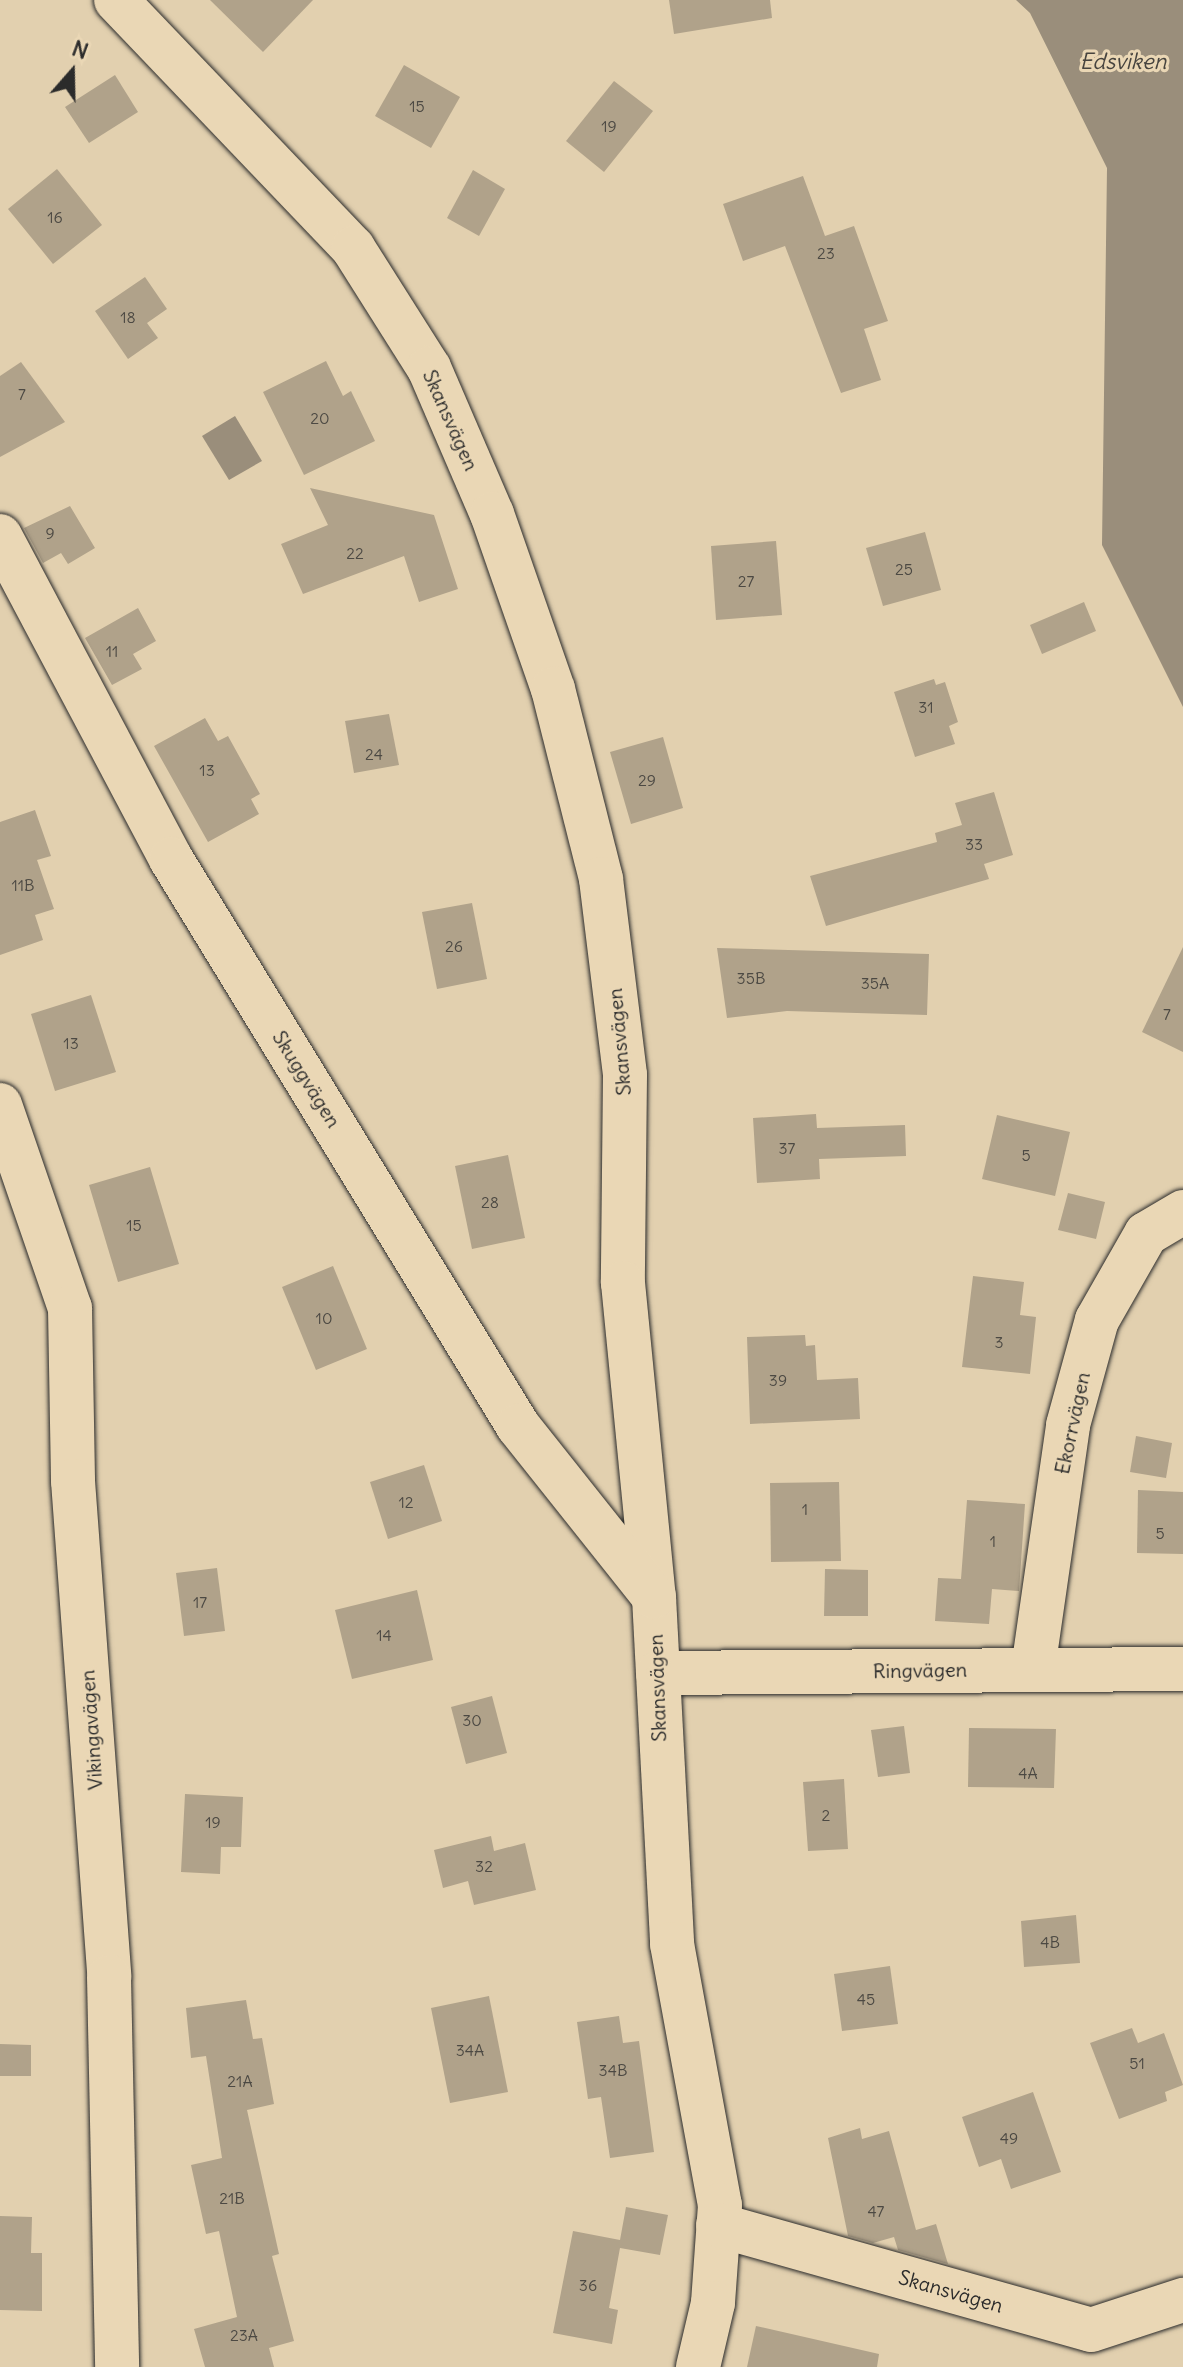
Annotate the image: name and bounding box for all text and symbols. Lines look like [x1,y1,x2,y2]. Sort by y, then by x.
north arrow [32,32,112,112]
text: N [68,34,92,65]
water label: Edsviken [1080,49,1166,75]
house number: 15 [409,96,425,116]
house number: 19 [601,116,617,136]
house number: 16 [47,207,63,227]
house number: 23 [817,243,835,263]
house number: 18 [120,307,136,327]
street label: Skansvägen [418,366,484,474]
house number: 7 [18,384,26,404]
house number: 20 [310,408,330,428]
house number: 9 [45,523,55,543]
house number: 22 [346,543,364,563]
house number: 25 [895,559,913,579]
house number: 27 [738,571,754,591]
house number: 11 [106,641,118,661]
house number: 31 [918,697,934,717]
house number: 24 [365,744,383,764]
house number: 13 [199,760,215,780]
house number: 29 [638,770,656,790]
house number: 33 [965,834,983,854]
house number: 11B [11,875,35,895]
house number: 26 [445,936,463,956]
house number: 35B [737,968,765,988]
house number: 35A [861,973,889,993]
street label: Skansvägen [602,987,636,1097]
house number: 7 [1163,1004,1171,1024]
street label: Skuggvägen [268,1026,346,1132]
house number: 13 [63,1033,79,1053]
house number: 37 [779,1138,795,1158]
house number: 5 [1021,1145,1031,1165]
house number: 28 [481,1192,499,1212]
house number: 15 [126,1215,142,1235]
house number: 10 [316,1308,332,1328]
house number: 3 [994,1332,1004,1352]
house number: 39 [769,1370,787,1390]
street label: Ekorrvägen [1049,1370,1095,1476]
house number: 12 [398,1492,414,1512]
house number: 1 [802,1499,808,1519]
house number: 5 [1155,1523,1165,1543]
house number: 1 [990,1531,996,1551]
house number: 17 [193,1592,207,1612]
house number: 14 [376,1625,392,1645]
street label: Skansvägen [643,1634,671,1742]
street label: Ringvägen [873,1657,967,1683]
street label: Vikingavägen [75,1669,107,1791]
house number: 30 [462,1710,482,1730]
house number: 4A [1018,1763,1038,1783]
house number: 2 [822,1805,830,1825]
house number: 19 [205,1812,221,1832]
house number: 32 [475,1856,493,1876]
house number: 4B [1040,1932,1060,1952]
house number: 45 [857,1989,875,2009]
house number: 34A [456,2040,484,2060]
house number: 51 [1129,2053,1145,2073]
house number: 34B [599,2060,627,2080]
house number: 21A [227,2071,253,2091]
house number: 49 [1000,2128,1018,2148]
house number: 21B [219,2188,245,2208]
house number: 47 [868,2201,884,2221]
street label: Skansvägen [896,2265,1006,2317]
house number: 36 [579,2275,597,2295]
house number: 23A [230,2325,258,2345]

